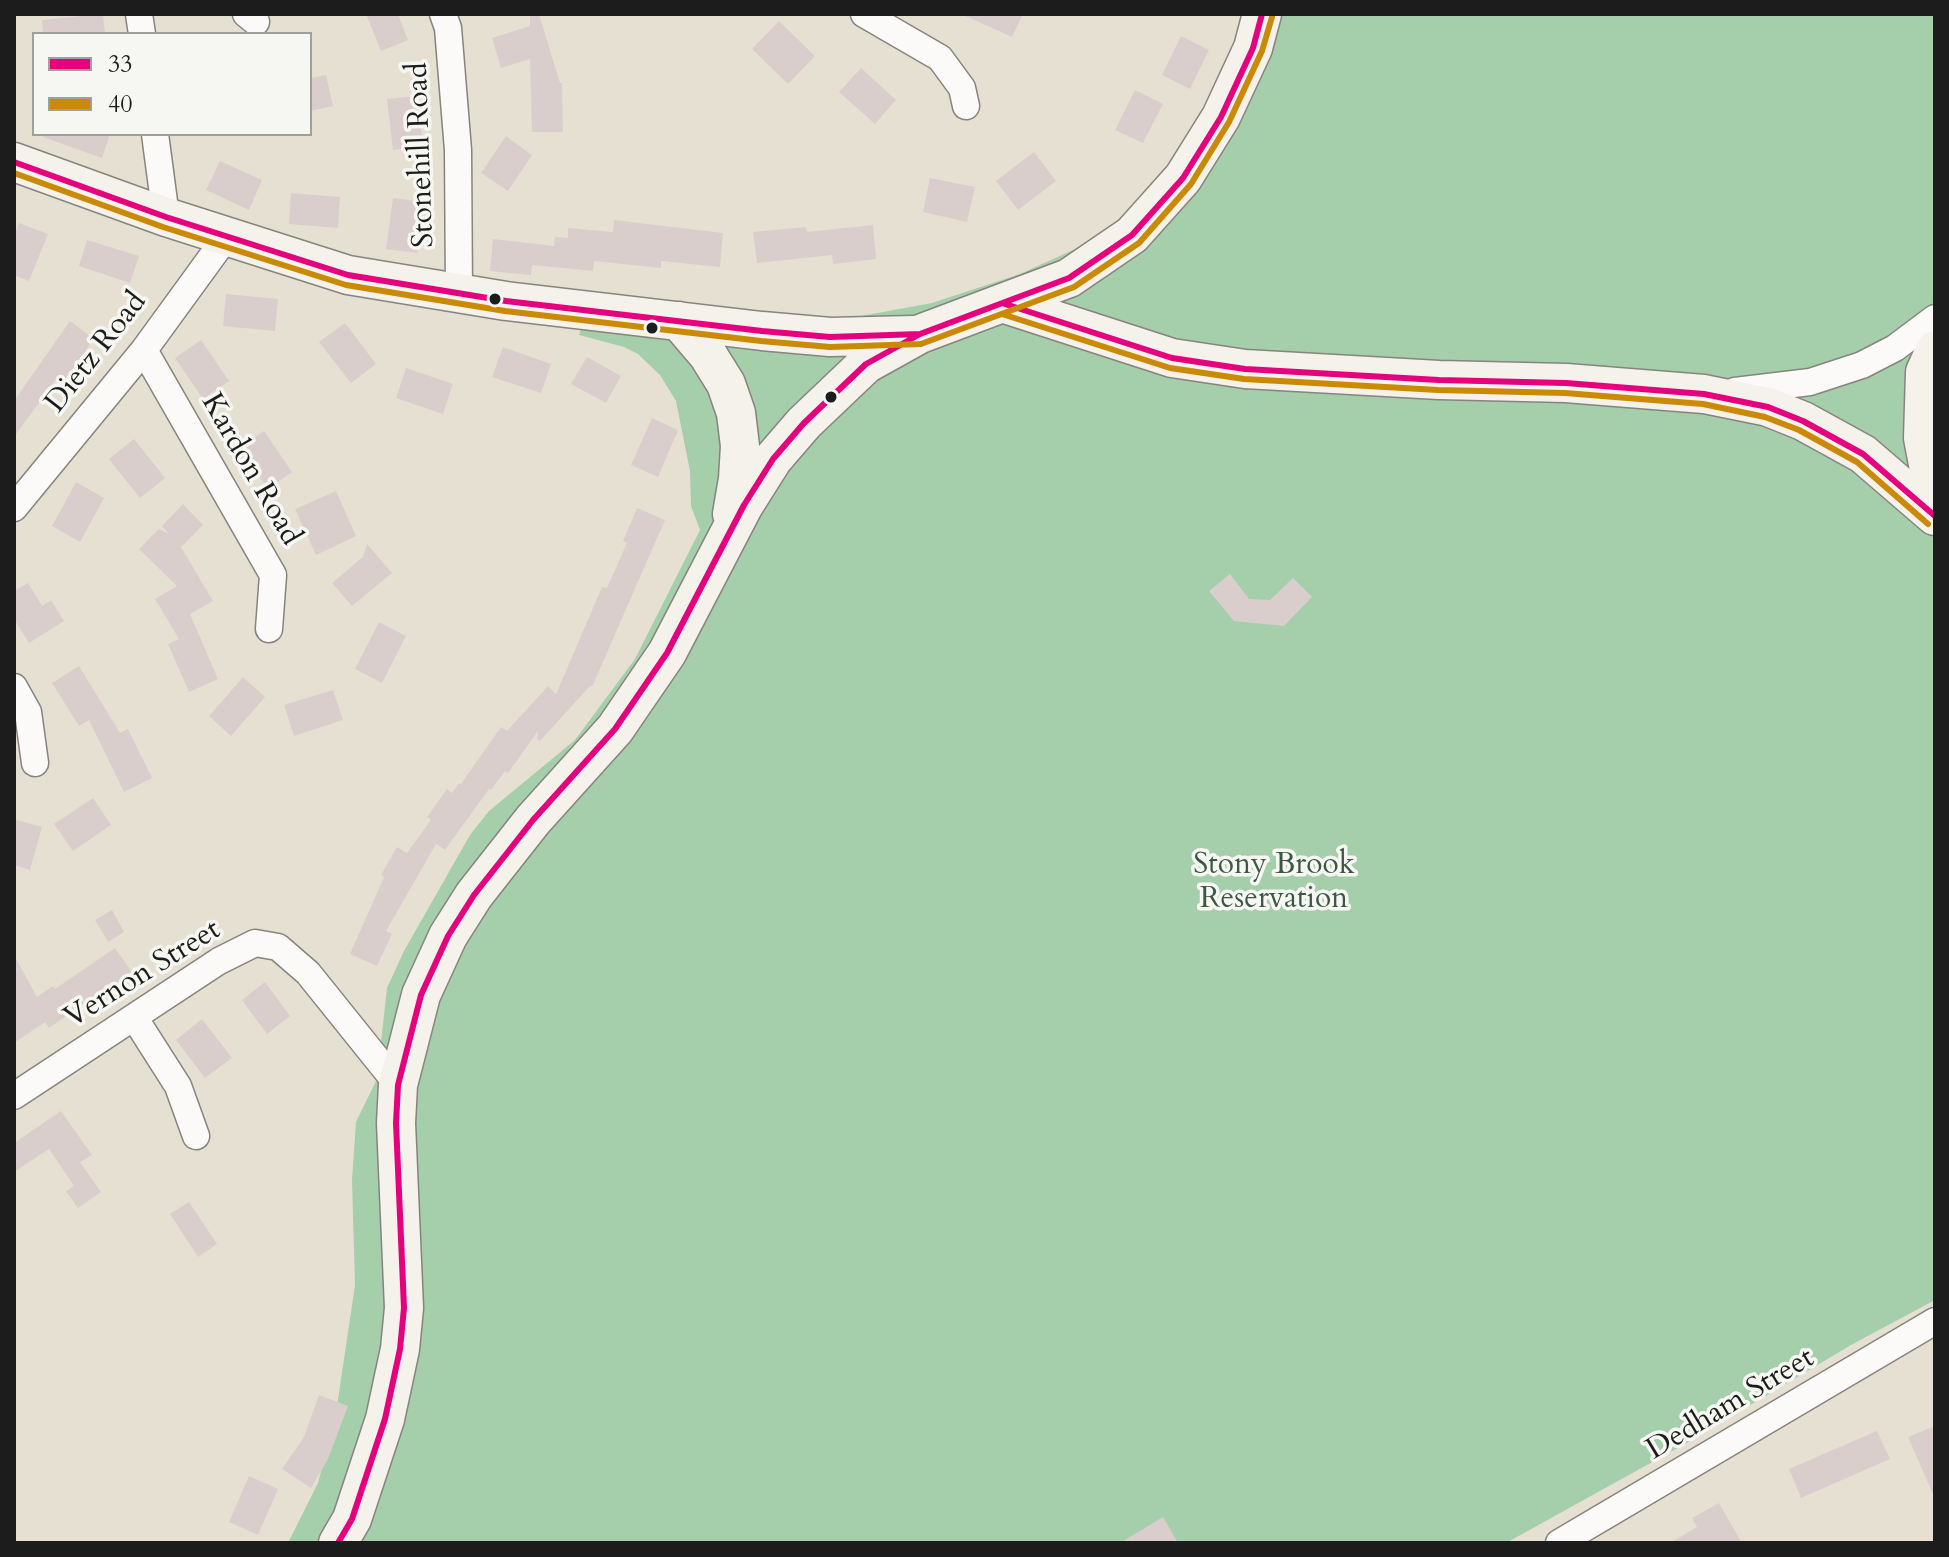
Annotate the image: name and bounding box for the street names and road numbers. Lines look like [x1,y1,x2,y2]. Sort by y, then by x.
street label: Stonehill Road [401,62,443,248]
street label: Dietz Road [39,285,155,421]
street label: Kardon Road [192,388,308,552]
street label: Vernon Street [58,913,228,1037]
street label: Dedham Street [1641,1341,1821,1469]

